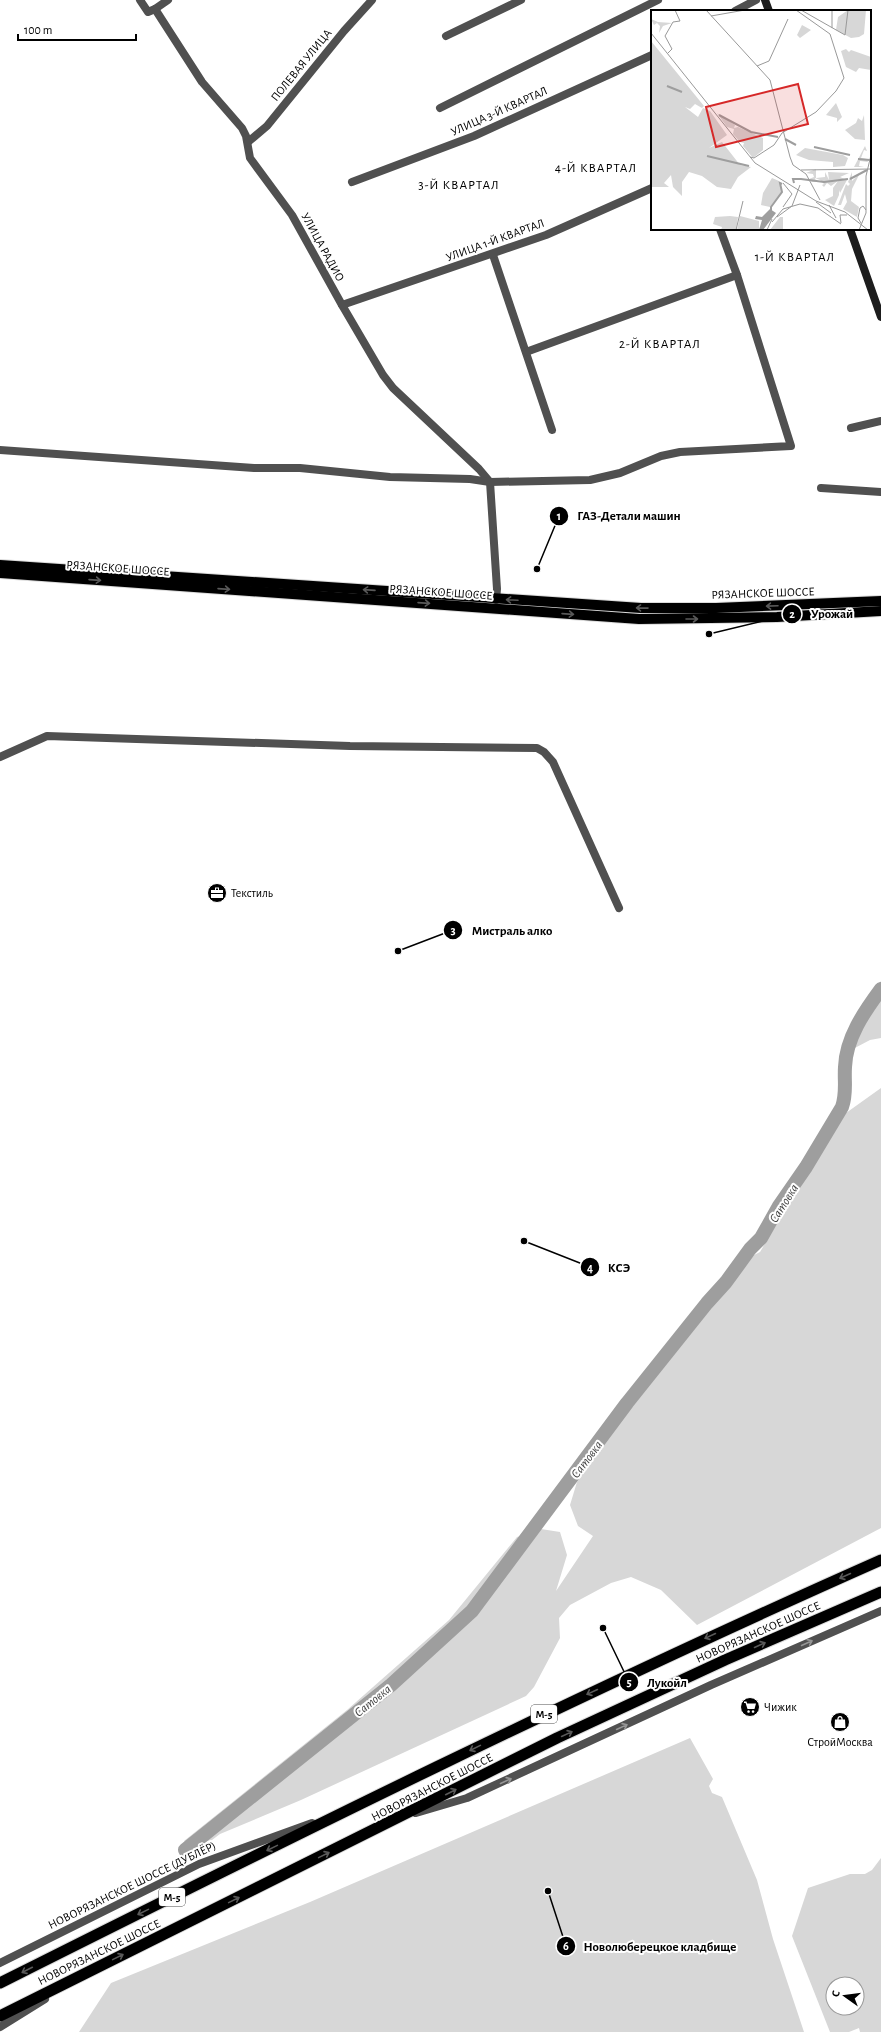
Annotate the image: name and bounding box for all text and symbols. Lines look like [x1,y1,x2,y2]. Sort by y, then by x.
inset map [651,10,871,230]
scale bar [18,16,136,42]
text: 100 m [24,24,52,36]
street label: ПОЛЕВАЯ УЛИЦА [268,27,334,103]
street label: УЛИЦА 3-Й КВАРТАЛ [448,83,549,138]
district label: 4-Й КВАРТАЛ [555,161,637,175]
district label: 3-Й КВАРТАЛ [418,178,500,192]
street label: УЛИЦА РАДИО [299,211,347,283]
street label: УЛИЦА 1-Й КВАРТАЛ [444,216,546,263]
district label: 1-Й КВАРТАЛ [755,250,835,264]
district label: 2-Й КВАРТАЛ [619,337,701,351]
callout: ГАЗ-Детали машин [549,503,689,528]
text: 1 [557,510,561,522]
text: ГАЗ-Детали машин [577,510,681,523]
street label: РЯЗАНСКОЕ ШОССЕ [66,558,170,578]
one-way arrow [88,576,101,583]
street label: РЯЗАНСКОЕ ШОССЕ [389,582,493,602]
street label: РЯЗАНСКОЕ ШОССЕ [711,585,815,601]
one-way arrow [217,586,230,593]
one-way arrow [363,587,376,594]
one-way arrow [506,597,519,604]
one-way arrow [417,600,430,607]
callout: Урожай [782,601,861,626]
one-way arrow [766,602,779,610]
one-way arrow [636,604,649,612]
text: 2 [789,608,795,620]
text: Урожай [811,608,853,621]
one-way arrow [561,611,574,618]
one-way arrow [685,615,698,623]
office icon: Текстиль [206,882,228,904]
place label: Текстиль [231,887,273,899]
callout: Мистраль алко [443,918,560,943]
text: 3 [450,924,456,936]
text: Мистраль алко [472,925,553,938]
water label: Сатовка [767,1182,801,1225]
callout: КСЭ [580,1255,639,1280]
text: 4 [587,1262,593,1274]
text: КСЭ [608,1262,630,1275]
water label: Сатовка [569,1439,606,1481]
one-way arrow [840,1573,852,1580]
street label: НОВОРЯЗАНСКОЕ ШОССЕ [694,1599,822,1665]
one-way arrow [704,1633,716,1640]
one-way arrow [800,1639,812,1647]
one-way arrow [754,1641,766,1648]
callout: Лукойл [619,1670,695,1695]
text: 5 [626,1676,632,1688]
text: Лукойл [647,1677,687,1690]
water label: Сатовка [352,1682,394,1720]
one-way arrow [587,1689,599,1696]
supermarket icon: Чижик [739,1696,761,1718]
place label: Чижик [764,1701,797,1713]
road number: М-5 [531,1705,557,1723]
shop icon: СтройМосква [829,1711,851,1733]
one-way arrow [616,1723,628,1730]
one-way arrow [561,1730,573,1737]
place label: СтройМосква [807,1736,873,1748]
one-way arrow [469,1745,481,1752]
street label: НОВОРЯЗАНСКОЕ ШОССЕ [369,1751,495,1823]
one-way arrow [500,1777,512,1784]
one-way arrow [444,1788,456,1795]
street label: НОВОРЯЗАНСКОЕ ШОССЕ (ДУБЛЁР) [46,1838,218,1931]
one-way arrow [266,1844,278,1852]
one-way arrow [317,1851,329,1858]
road number: М-5 [159,1888,185,1906]
one-way arrow [228,1896,240,1903]
one-way arrow [137,1909,149,1916]
street label: НОВОРЯЗАНСКОЕ ШОССЕ [36,1917,162,1987]
callout: Новолюберецкое кладбище [556,1934,744,1959]
text: 6 [563,1940,569,1952]
text: Новолюберецкое кладбище [584,1941,736,1954]
one-way arrow [111,1953,123,1960]
one-way arrow [21,1967,33,1974]
north arrow [825,1976,865,2016]
text: С [830,1989,842,1998]

